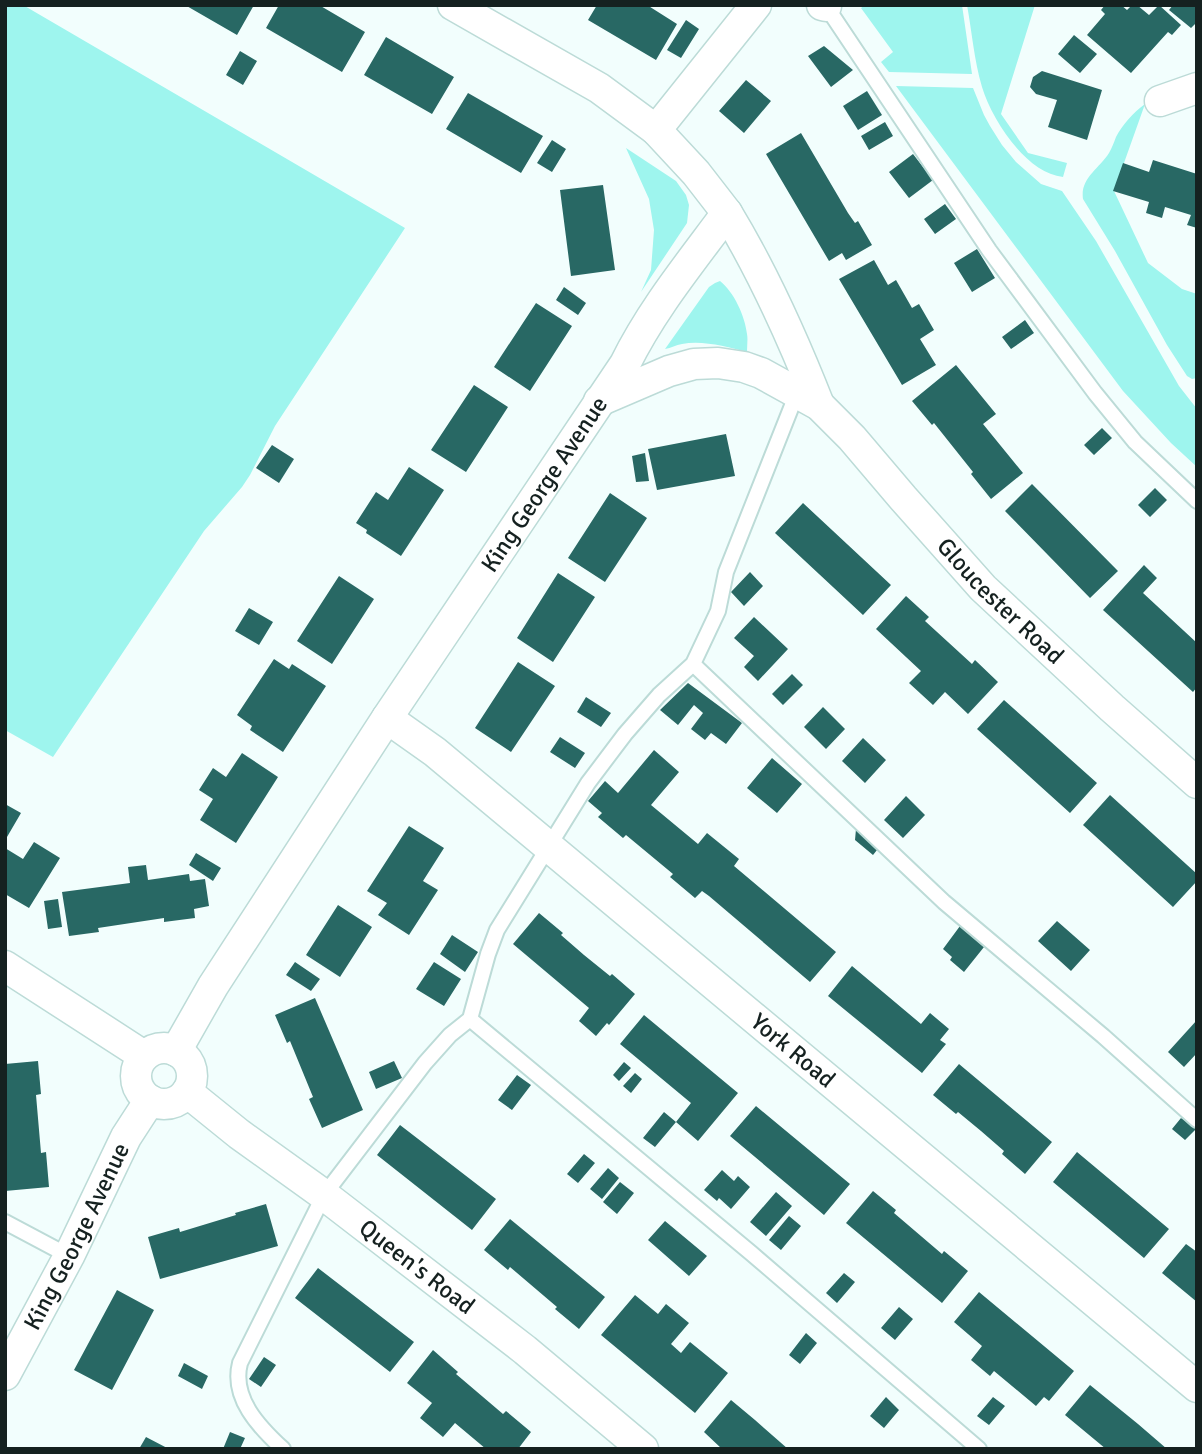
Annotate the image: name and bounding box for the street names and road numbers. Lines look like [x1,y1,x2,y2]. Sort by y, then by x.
street label: King George Avenue [474,391,614,578]
street label: Gloucester Road [930,532,1070,671]
street label: York Road [745,1007,841,1094]
street label: King George Avenue [17,1138,136,1335]
street label: Queen's Road [353,1213,481,1321]

